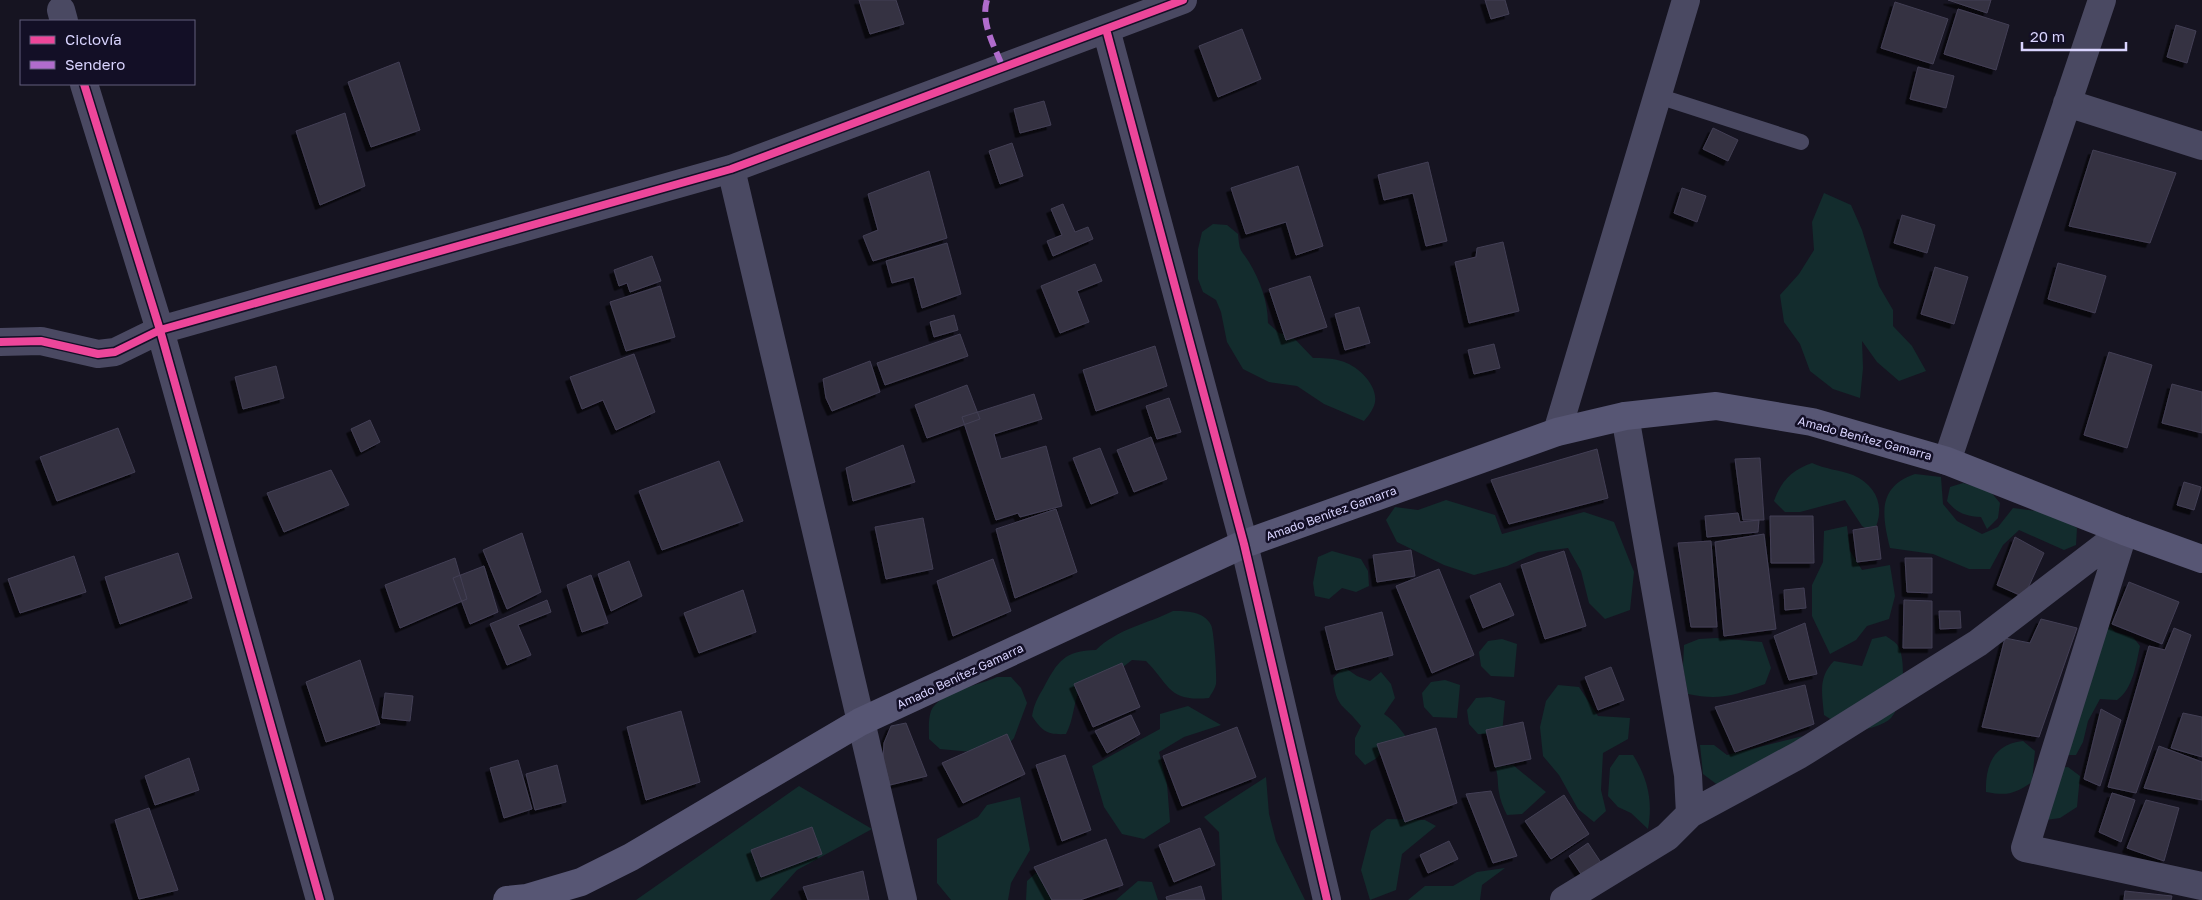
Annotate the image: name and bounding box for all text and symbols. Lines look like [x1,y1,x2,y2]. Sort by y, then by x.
legend [20,20,195,85]
scale bar [2022,20,2126,52]
text: 20 m [2030,27,2065,45]
text: Ciclovía [65,30,122,48]
text: Sendero [65,55,125,73]
street label: Amado Benítez Gamarra [1796,413,1934,463]
street label: Amado Benítez Gamarra [1264,482,1398,544]
street label: Amado Benítez Gamarra [894,640,1026,712]

